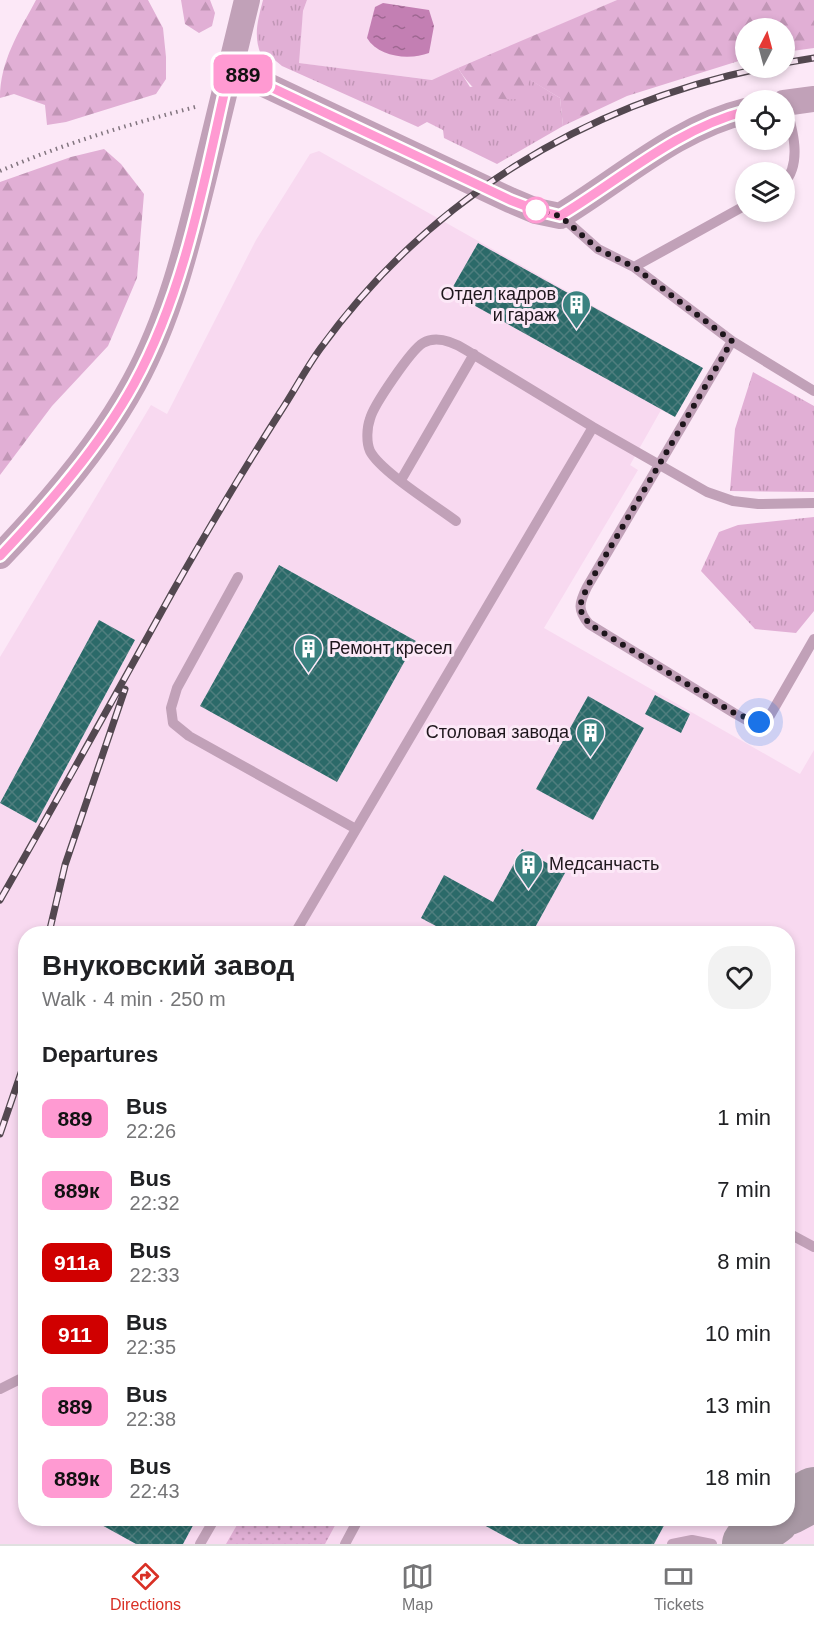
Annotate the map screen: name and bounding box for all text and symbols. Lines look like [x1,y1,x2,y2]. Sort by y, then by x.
north arrow [735,18,795,78]
map controls [735,18,795,222]
line badge: 889 [208,54,278,94]
text: 889 [225,63,261,86]
button: locate [735,90,795,150]
button: layers [735,162,795,222]
unlabelled marker [523,197,549,223]
place label: Отдел кадров и гараж [441,284,556,325]
building icon: Отдел кадров и гараж [561,288,593,330]
building icon: Ремонт кресел [292,632,324,674]
place label: Ремонт кресел [329,638,453,658]
your location [744,707,774,737]
building icon: Столовая завода [574,716,606,758]
place label: Столовая завода [426,722,570,742]
building icon: Медсанчасть [512,848,544,890]
place label: Медсанчасть [549,854,659,874]
button: heart [708,946,771,1009]
text: Внуковский завод [42,950,294,981]
text: Walk · 4 min · 250 m [42,988,226,1010]
text: Departures [42,1042,158,1067]
text: Bus [126,1094,168,1119]
text: 1 min [717,1105,771,1130]
text: 889 [57,1107,93,1130]
text: 22:26 [126,1120,176,1142]
text: Bus [130,1166,171,1191]
text: 7 min [717,1177,771,1202]
text: 889к [54,1179,100,1202]
text: 22:32 [130,1192,180,1214]
text: Bus [130,1238,171,1263]
text: 8 min [717,1249,771,1274]
text: 911а [54,1251,100,1274]
text: 22:33 [130,1264,180,1286]
text: Bus [126,1310,168,1335]
text: 10 min [705,1321,771,1346]
text: 911 [58,1323,92,1346]
text: 22:35 [126,1336,176,1358]
text: Bus [126,1382,168,1407]
text: 13 min [705,1393,771,1418]
text: 889 [57,1395,93,1418]
text: 22:38 [126,1408,176,1430]
text: Bus [130,1454,171,1479]
text: 18 min [705,1465,771,1490]
text: 889к [54,1467,100,1490]
text: 22:43 [130,1480,180,1502]
tab: Directions [110,1560,181,1614]
tab: Map [401,1560,434,1614]
tab: Tickets [654,1560,704,1614]

